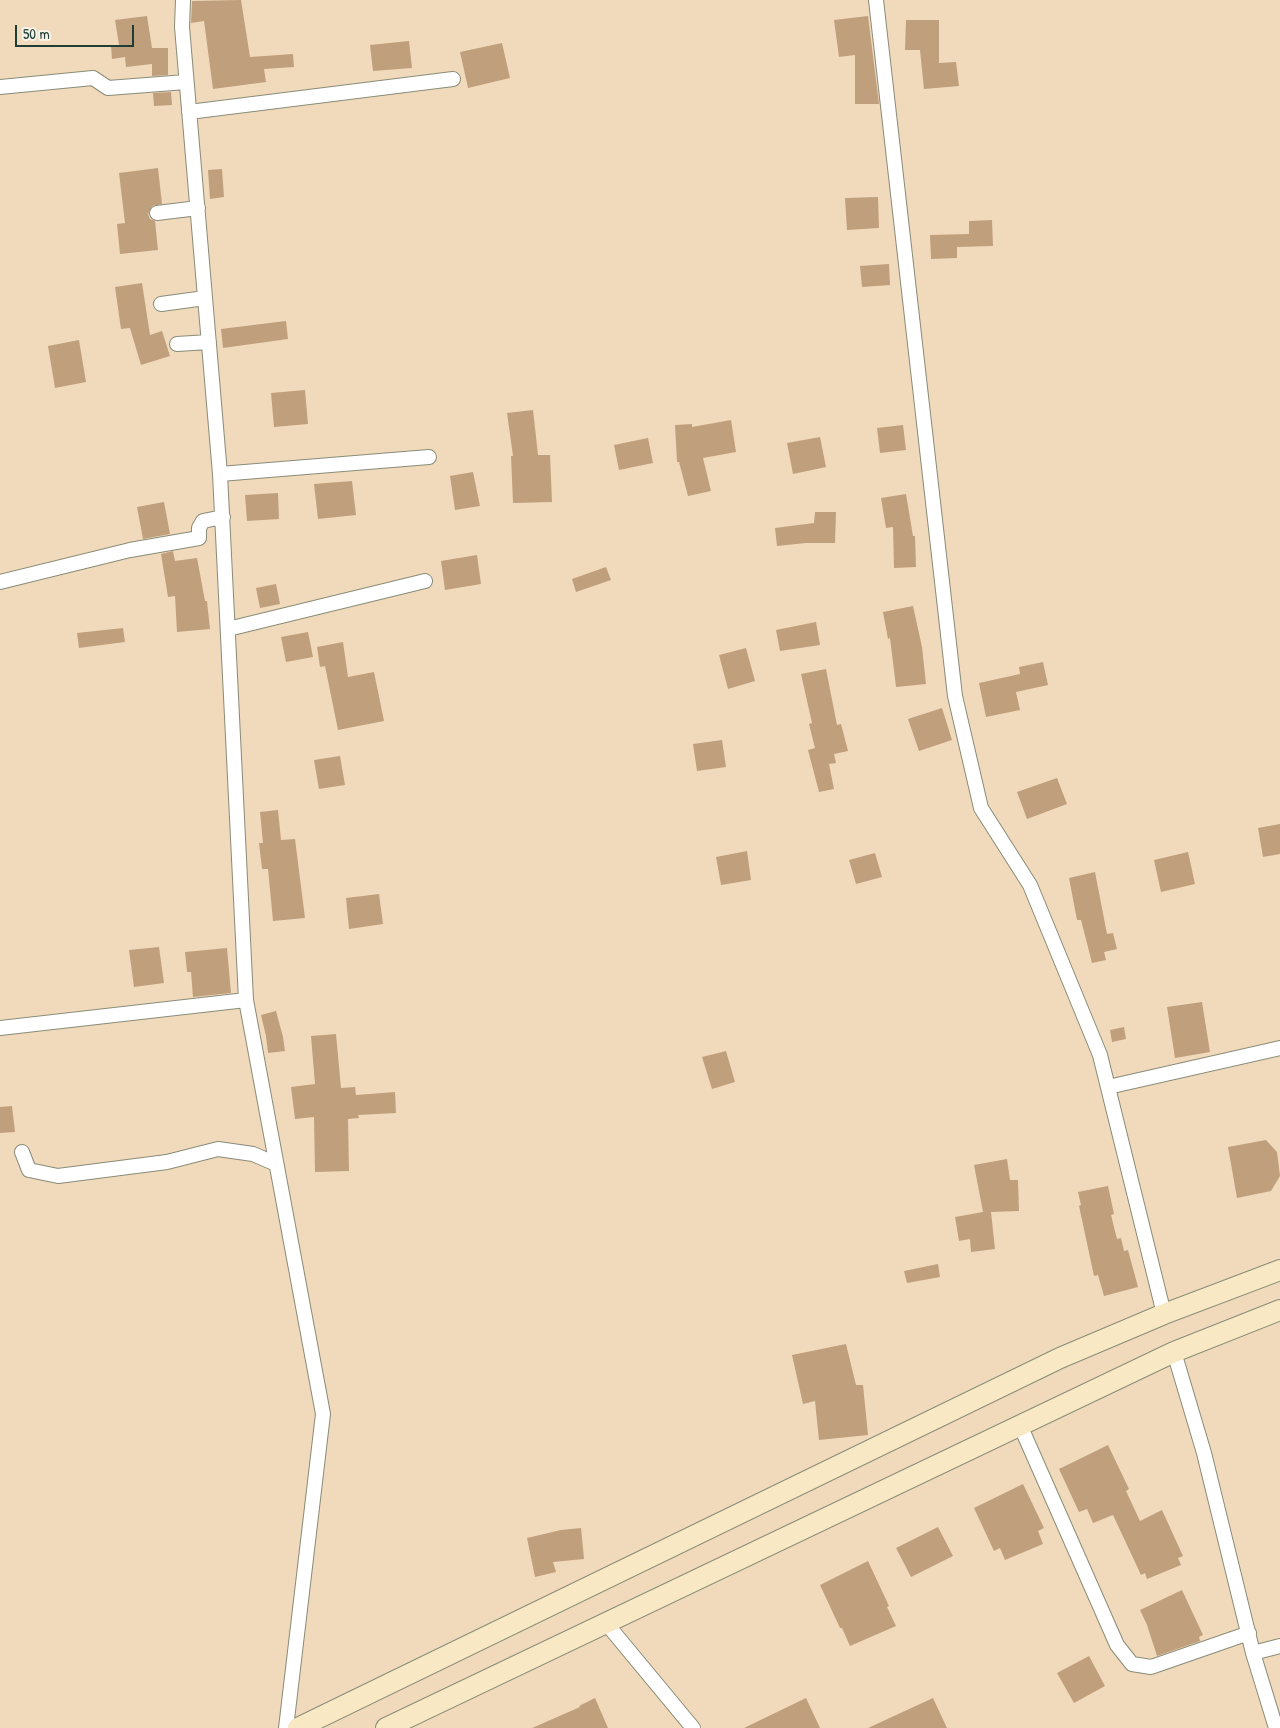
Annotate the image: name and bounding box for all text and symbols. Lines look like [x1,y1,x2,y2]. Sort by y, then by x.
scale bar [18,15,136,47]
text: 50 m [23,23,50,44]

